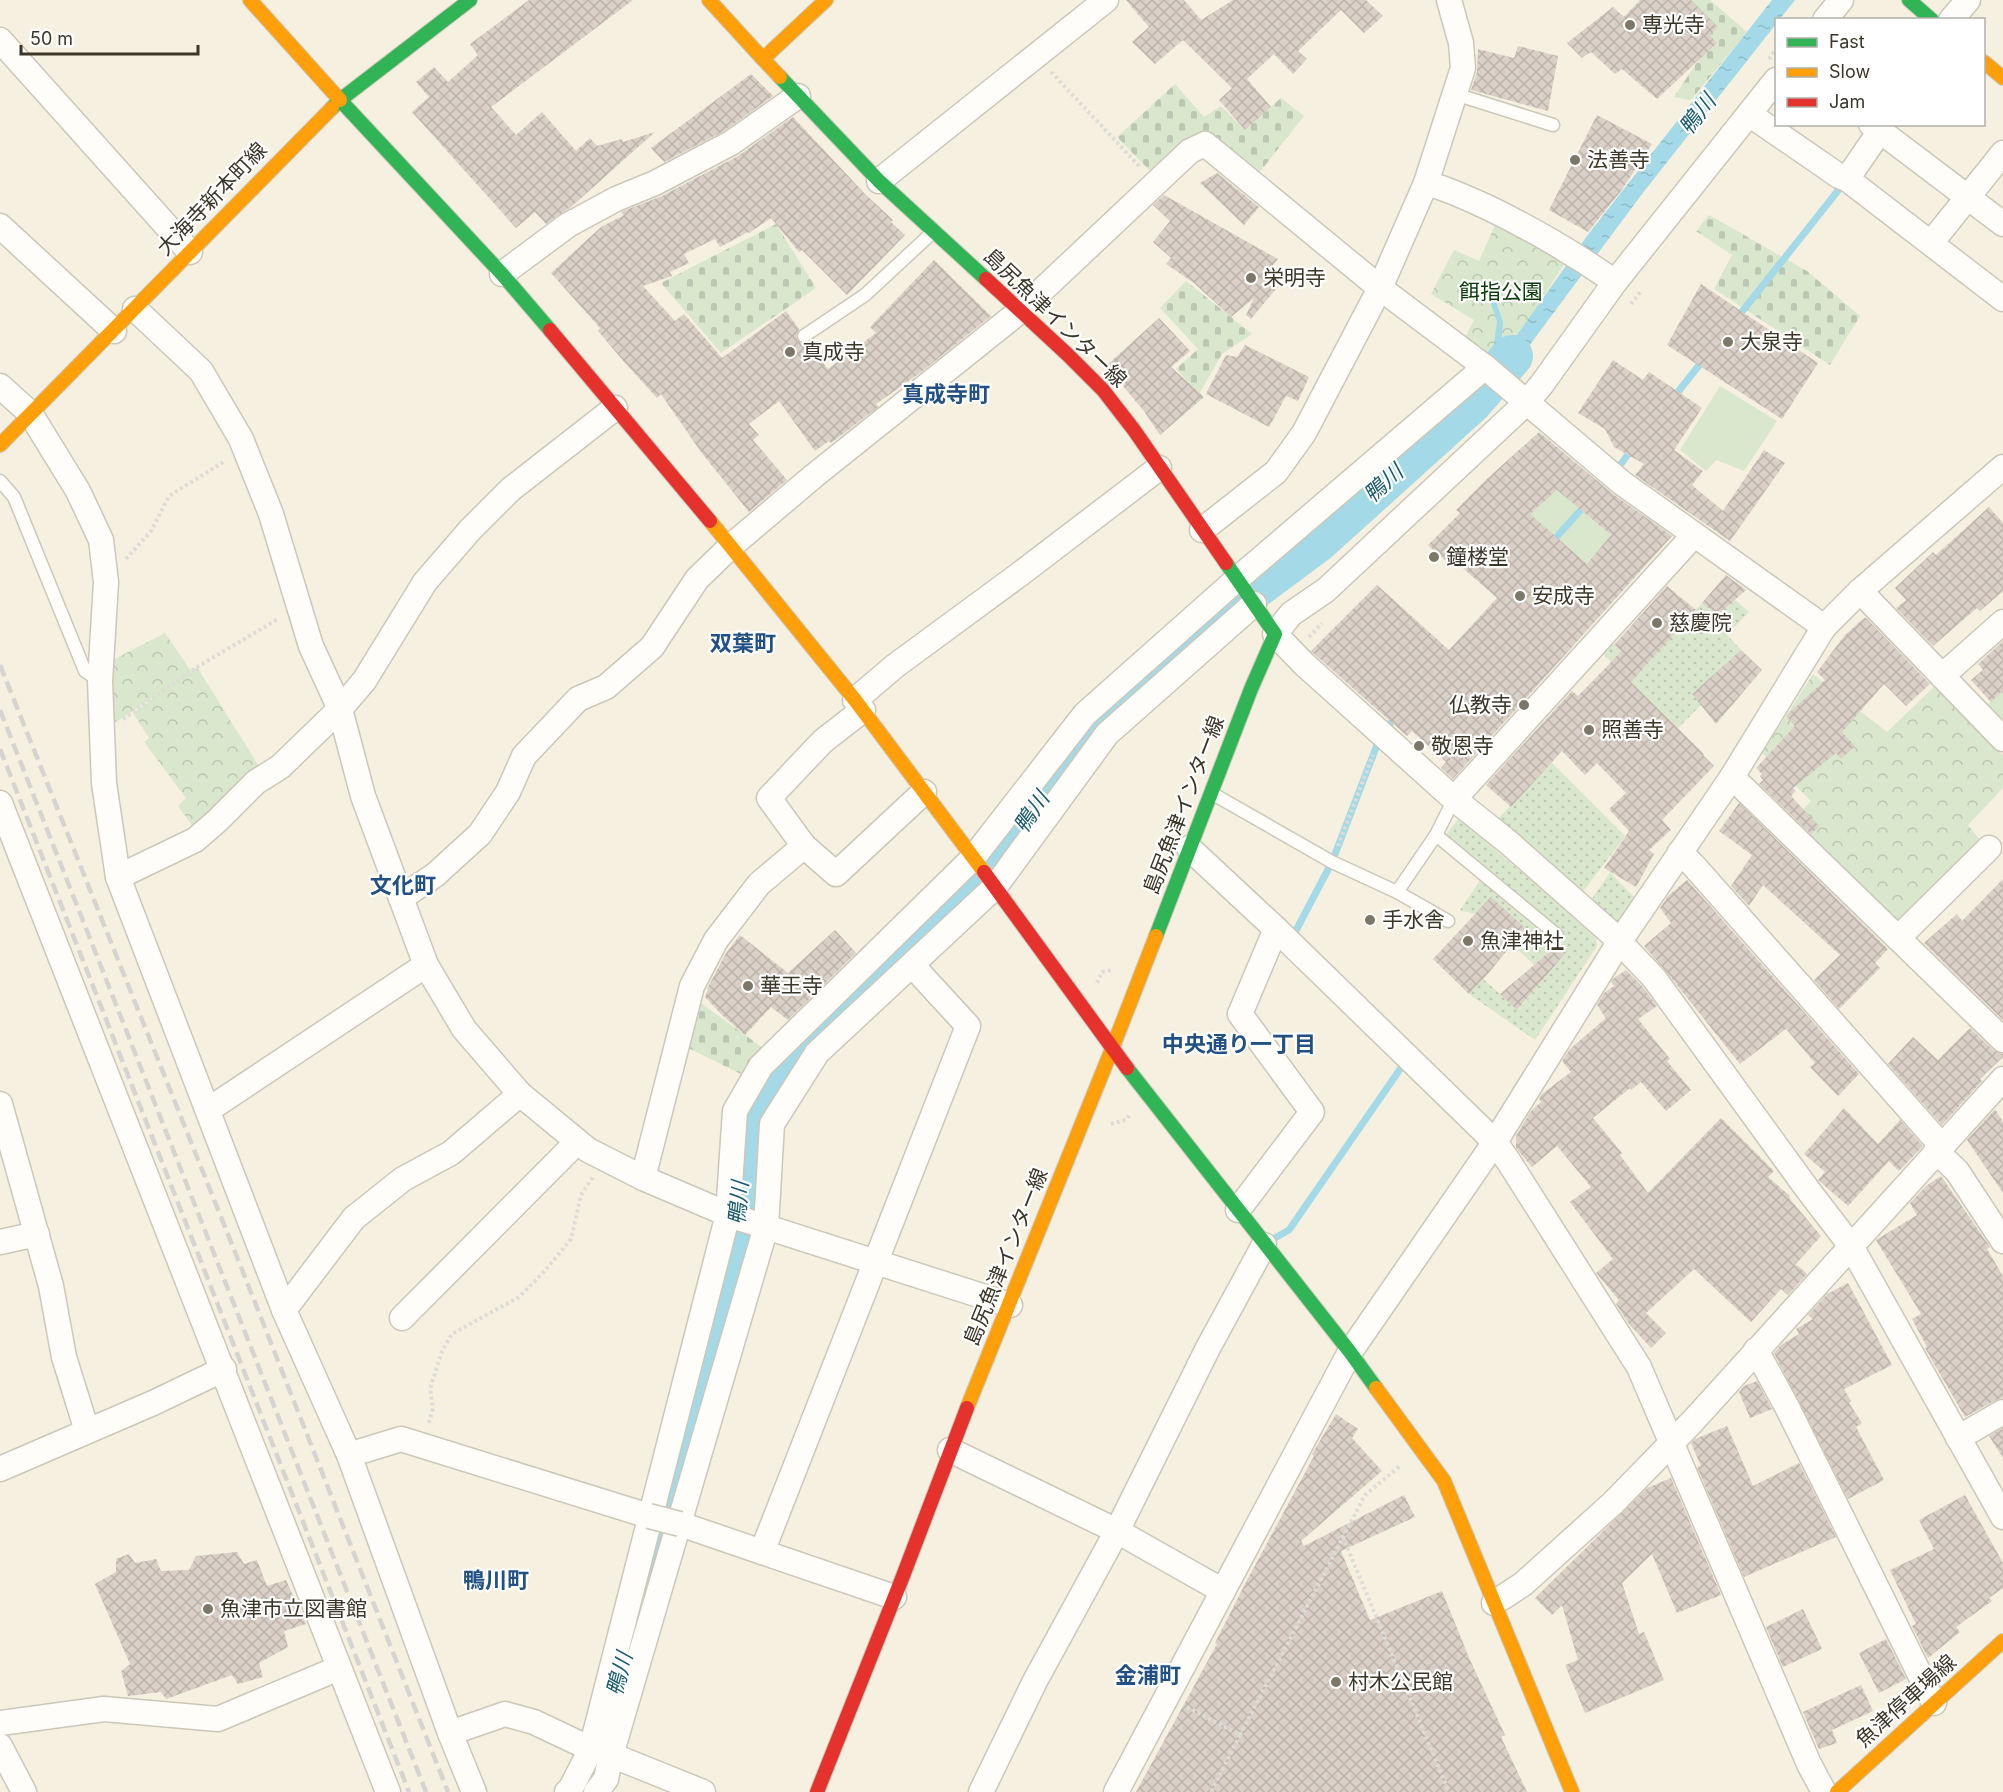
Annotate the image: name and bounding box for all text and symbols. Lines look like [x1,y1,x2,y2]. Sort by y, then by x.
place label: 専光寺 [1642,12,1705,37]
scale bar [21,18,198,56]
marker: 専光寺 [1623,18,1637,32]
legend [1775,18,1985,126]
text: 50 m [30,28,73,49]
text: Fast [1829,31,1865,52]
text: Slow [1829,61,1870,82]
water label: 鴨川 [1673,87,1722,139]
text: Jam [1829,91,1865,112]
street label: 大海寺新本町線 [152,137,272,260]
place label: 法善寺 [1587,147,1650,172]
marker: 法善寺 [1568,153,1582,167]
street label: 島尻魚津インター線 [979,243,1132,392]
place label: 栄明寺 [1263,265,1326,290]
marker: 栄明寺 [1244,271,1258,285]
park label: 餌指公園 [1459,279,1543,304]
place label: 大泉寺 [1740,329,1803,354]
marker: 大泉寺 [1721,335,1735,349]
place label: 真成寺 [802,339,865,364]
marker: 真成寺 [783,345,797,359]
district label: 真成寺町 [902,381,990,407]
water label: 鴨川 [1358,457,1410,507]
place label: 鐘楼堂 [1446,544,1509,569]
marker: 鐘楼堂 [1427,550,1441,564]
place label: 安成寺 [1532,583,1595,608]
marker: 安成寺 [1513,589,1527,603]
place label: 慈慶院 [1669,610,1732,635]
marker: 慈慶院 [1650,616,1664,630]
district label: 双葉町 [710,630,776,656]
place label: 仏教寺 [1449,692,1512,717]
marker: 仏教寺 [1517,698,1531,712]
street label: 島尻魚津インター線 [1138,712,1229,898]
place label: 照善寺 [1601,717,1664,742]
marker: 照善寺 [1582,723,1596,737]
place label: 敬恩寺 [1431,733,1494,758]
marker: 敬恩寺 [1412,739,1426,753]
water label: 鴨川 [1008,785,1055,838]
district label: 文化町 [370,872,436,898]
place label: 手水舎 [1382,907,1445,932]
marker: 手水舎 [1363,913,1377,927]
place label: 魚津神社 [1480,928,1564,953]
marker: 魚津神社 [1461,934,1475,948]
place label: 華王寺 [760,973,823,998]
marker: 華王寺 [741,979,755,993]
district label: 中央通り一丁目 [1162,1031,1316,1057]
street label: 島尻魚津インター線 [959,1165,1053,1349]
water label: 鴨川 [723,1178,753,1226]
district label: 鴨川町 [463,1567,529,1593]
place label: 魚津市立図書館 [220,1596,367,1621]
marker: 魚津市立図書館 [201,1602,215,1616]
water label: 鴨川 [601,1647,638,1699]
street label: 魚津停車場線 [1850,1649,1961,1752]
district label: 金浦町 [1115,1662,1181,1688]
place label: 村木公民館 [1348,1669,1453,1694]
marker: 村木公民館 [1329,1675,1343,1689]

